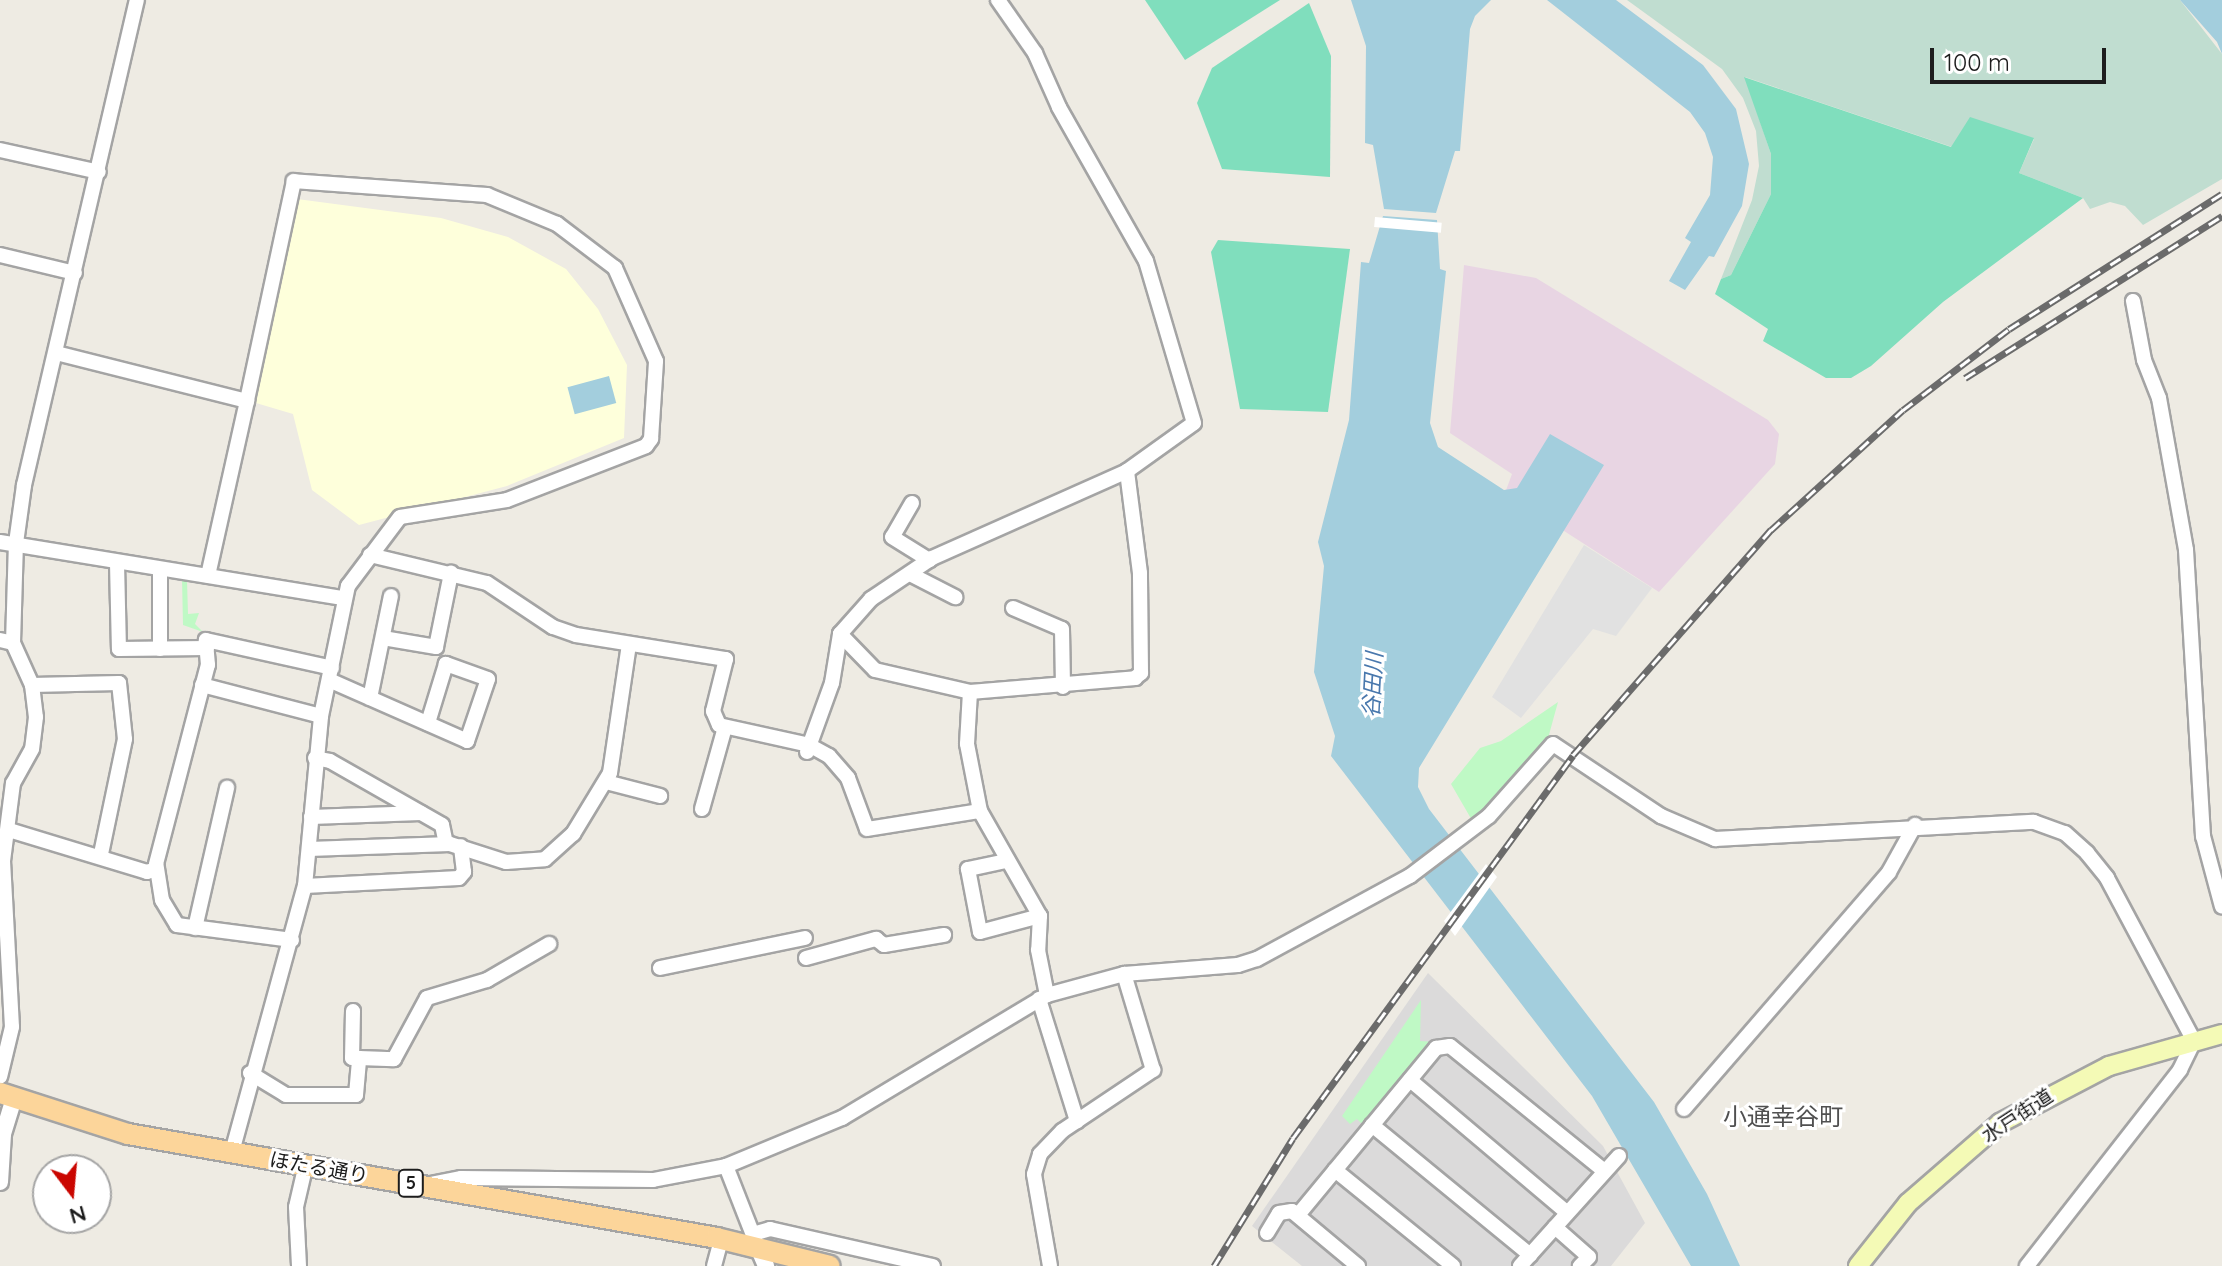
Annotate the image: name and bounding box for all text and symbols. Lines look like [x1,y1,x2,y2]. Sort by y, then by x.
scale bar [1934,32,2110,82]
text: 100 m [1944,47,2010,77]
water label: 谷田川 [1358,651,1388,719]
street label: 水戸街道 [1977,1083,2057,1147]
district label: 小通幸谷町 [1723,1103,1843,1131]
street label: ほたる通り [268,1146,370,1188]
north arrow [32,1154,112,1234]
road number: 5 [397,1169,425,1197]
text: N [66,1199,90,1231]

